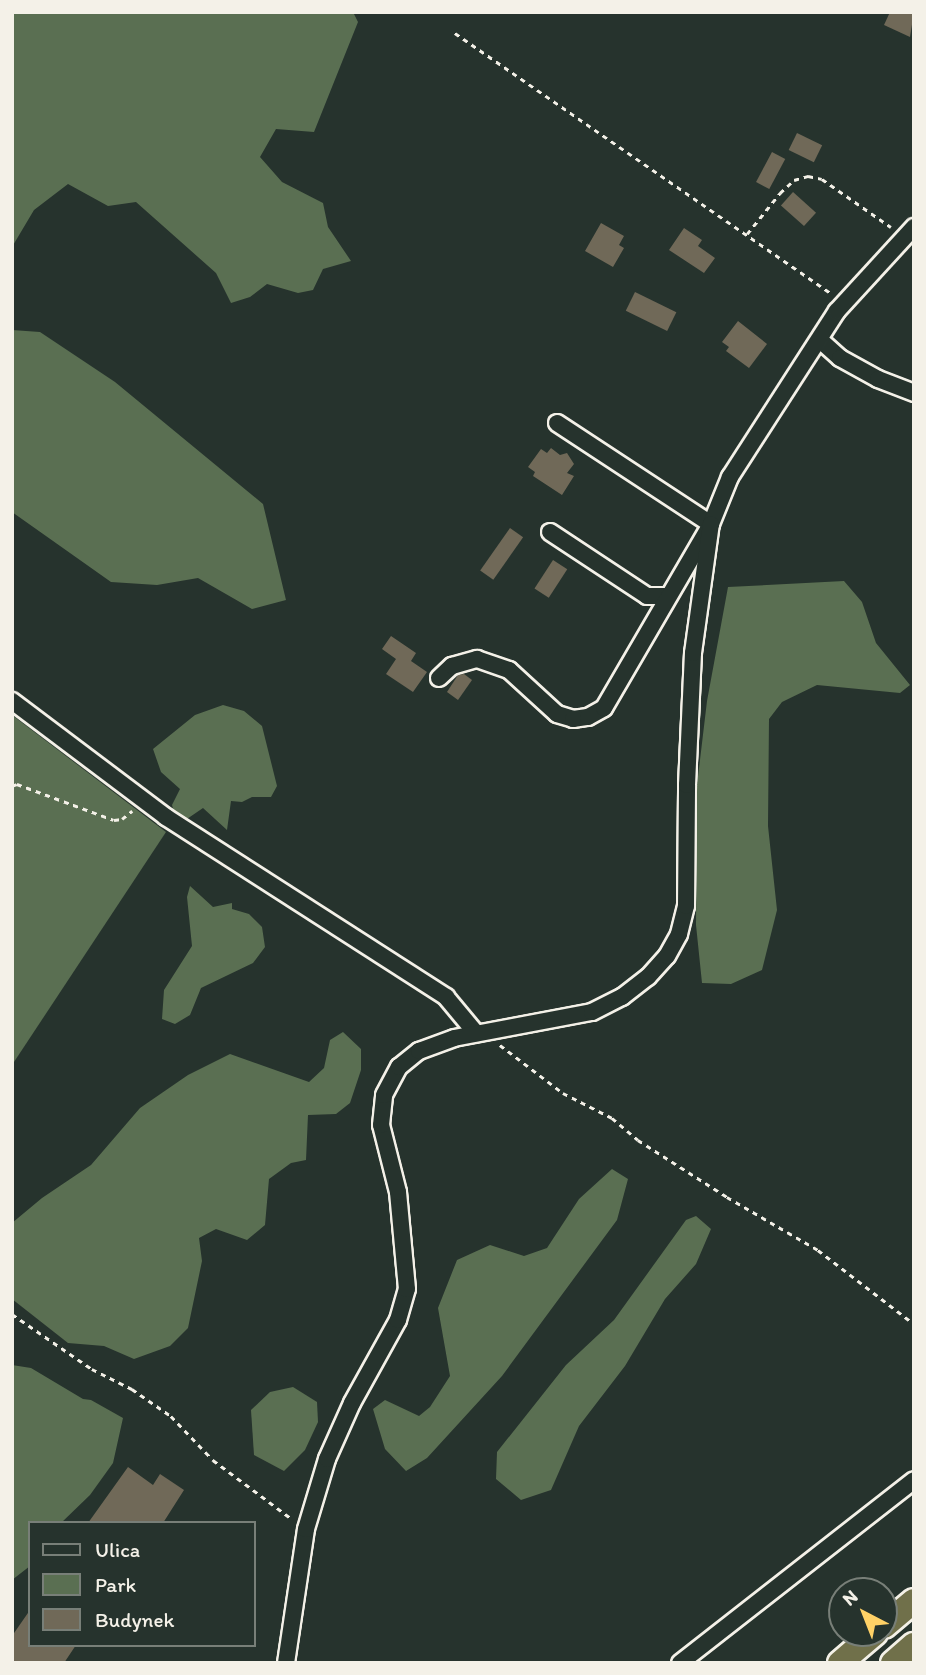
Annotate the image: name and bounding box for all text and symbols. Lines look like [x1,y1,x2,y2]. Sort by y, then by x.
legend [28,1521,256,1647]
text: Ulica [95,1537,140,1562]
text: Park [95,1572,136,1597]
north arrow [828,1577,898,1647]
text: N [837,1585,862,1610]
text: Budynek [95,1607,174,1632]

